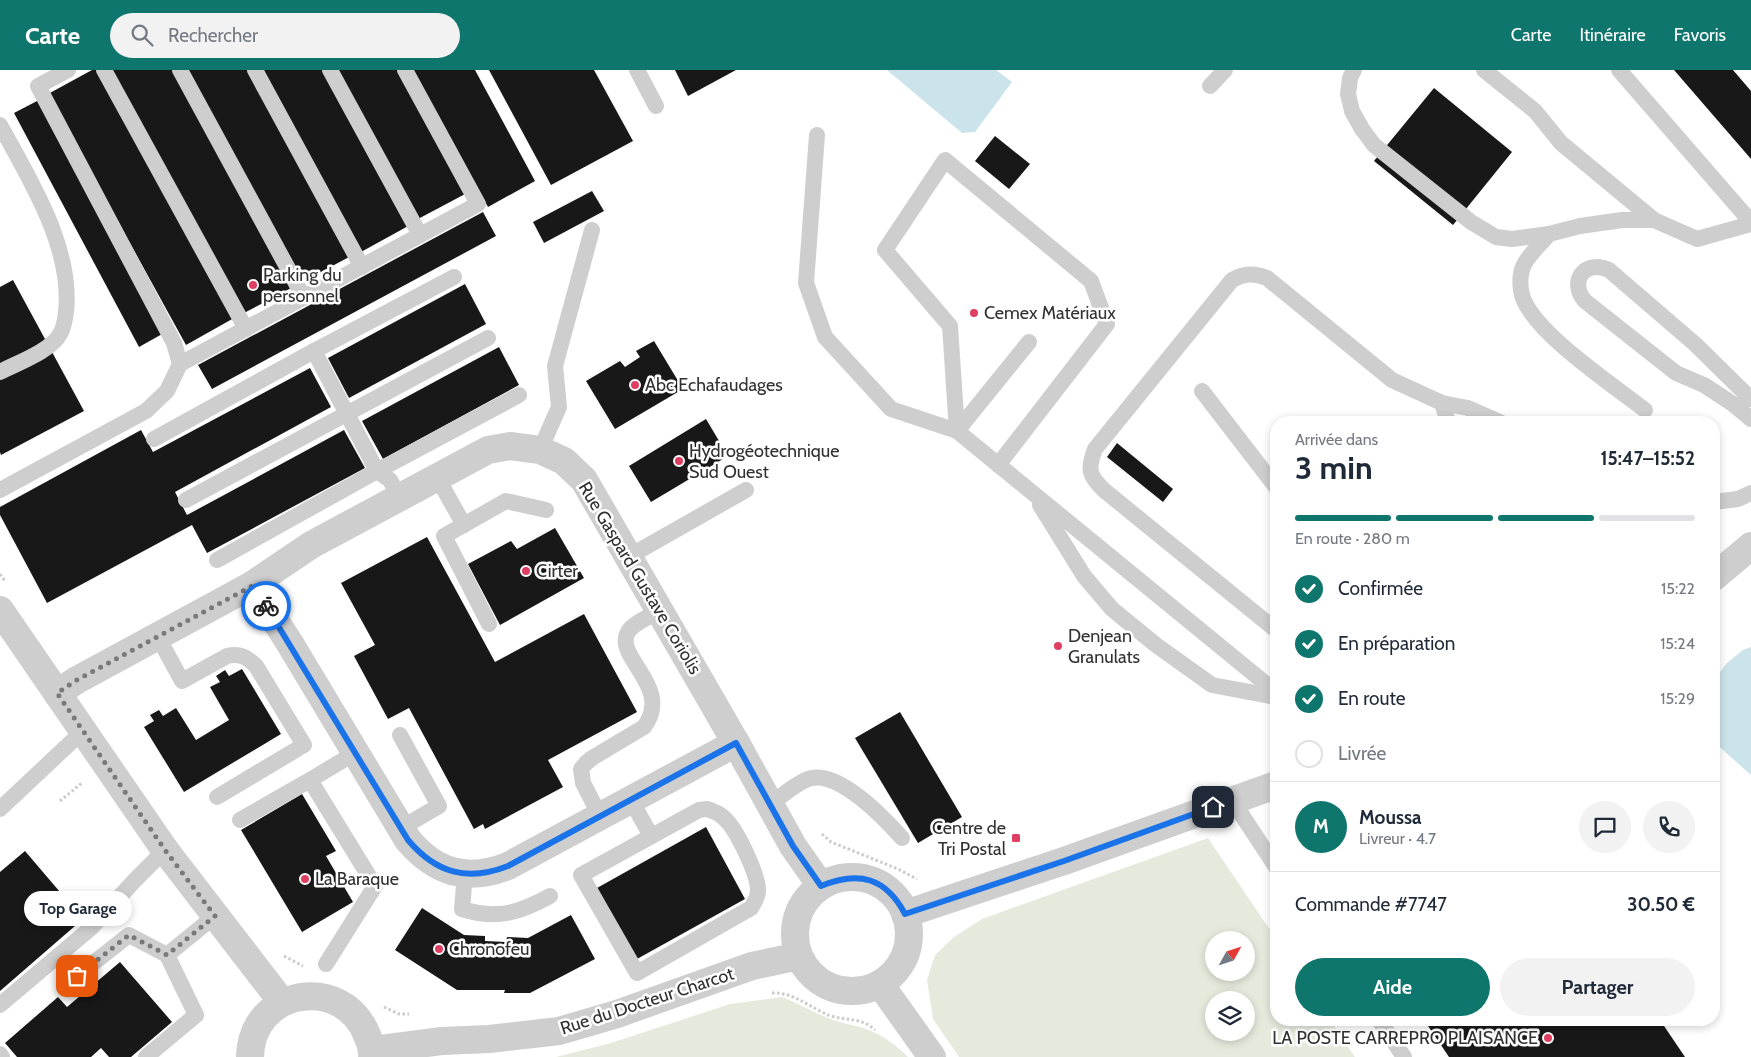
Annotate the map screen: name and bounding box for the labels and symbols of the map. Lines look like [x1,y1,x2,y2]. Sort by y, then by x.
place label: Parking du personnel [263,264,342,307]
marker: Parking du personnel [247,279,259,291]
place label: Cemex Matériaux [984,302,1116,324]
marker: Cemex Matériaux [968,307,980,319]
place label: Abc Echafaudages [645,374,783,396]
marker: Abc Echafaudages [629,379,641,391]
place label: Hydrogéotechnique Sud Ouest [689,440,839,483]
marker: Hydrogéotechnique Sud Ouest [673,455,685,467]
street label: Rue Gaspard Gustave Coriolis [574,478,706,678]
place label: Cirter [536,560,578,582]
marker: Cirter [520,565,532,577]
courier [241,581,291,631]
place label: Denjean Granulats [1068,625,1140,668]
marker: Denjean Granulats [1052,640,1064,652]
pin [1192,786,1234,828]
place label: Centre de Tri Postal [932,817,1007,860]
marker: Centre de Tri Postal [1010,832,1022,844]
place label: La Baraque [315,868,399,890]
marker: La Baraque [299,873,311,885]
callout: Top Garage [23,891,131,926]
north arrow [1205,931,1255,981]
place label: Chronofeu [449,938,530,960]
marker: Chronofeu [433,943,445,955]
pin [56,955,98,997]
street label: Rue du Docteur Charcot [557,963,737,1039]
place label: LA POSTE CARREPRO PLAISANCE [1272,1027,1538,1049]
marker: LA POSTE CARREPRO PLAISANCE [1542,1032,1554,1044]

